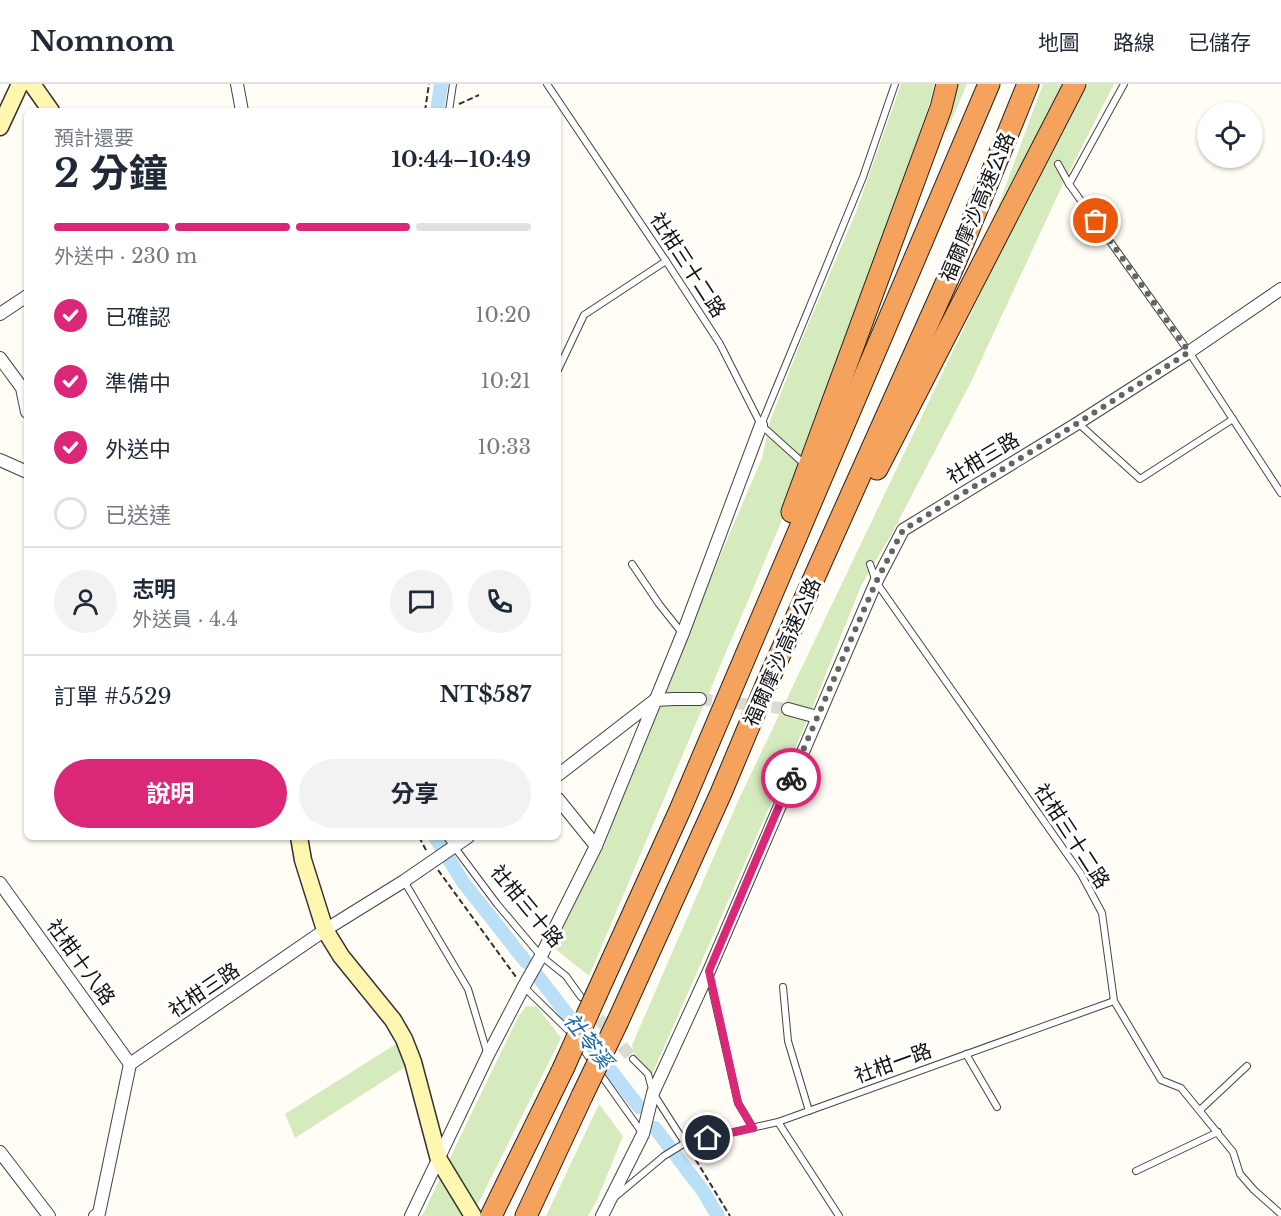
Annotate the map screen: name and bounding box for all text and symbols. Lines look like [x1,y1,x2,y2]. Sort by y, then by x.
text: Nomnom [30,24,175,59]
text: 地圖 [1038,30,1080,56]
text: 路線 [1113,30,1155,56]
text: 已儲存 [1188,30,1251,56]
map controls [1197,102,1263,168]
button: locate [1197,102,1263,168]
text: 預計還要 [54,126,134,150]
street label: 福爾摩沙高速公路 [935,129,1019,285]
text: 10:44–10:49 [391,146,531,173]
text: 2 分鐘 [54,149,168,198]
pin [1070,195,1121,246]
icon: bag [1079,204,1112,237]
street label: 社柑三十二路 [645,208,731,322]
text: 外送中 · 230 m [54,244,197,268]
icon: check [54,299,87,332]
text: 10:20 [476,303,531,327]
text: 已確認 [105,304,171,331]
icon: check [54,365,87,398]
text: 10:21 [481,369,531,393]
text: 準備中 [105,370,171,397]
street label: 社柑三路 [943,427,1023,489]
icon: check [54,431,87,464]
text: 10:33 [477,435,531,459]
text: 外送中 [105,436,171,463]
text: 已送達 [105,502,171,529]
button: person [54,570,117,633]
button: chat [390,570,453,633]
button: phone [468,570,531,633]
street label: 福爾摩沙高速公路 [738,574,826,730]
text: 志明 [132,576,176,603]
text: 外送員 · 4.4 [132,607,238,631]
text: NT$587 [440,681,531,708]
text: 訂單 #5529 [54,683,172,710]
courier [761,748,821,808]
button: 說明 [54,759,287,828]
button: 分享 [299,759,531,828]
icon: bike [775,762,808,795]
street label: 社柑三十二路 [1029,779,1115,893]
street label: 社柑三十路 [486,860,568,952]
street label: 社柑十八路 [42,914,120,1010]
street label: 社柑三路 [164,958,244,1022]
water label: 社苓溪 [558,1008,619,1076]
street label: 社柑一路 [851,1038,935,1088]
pin [682,1112,733,1163]
icon: home [691,1121,724,1154]

